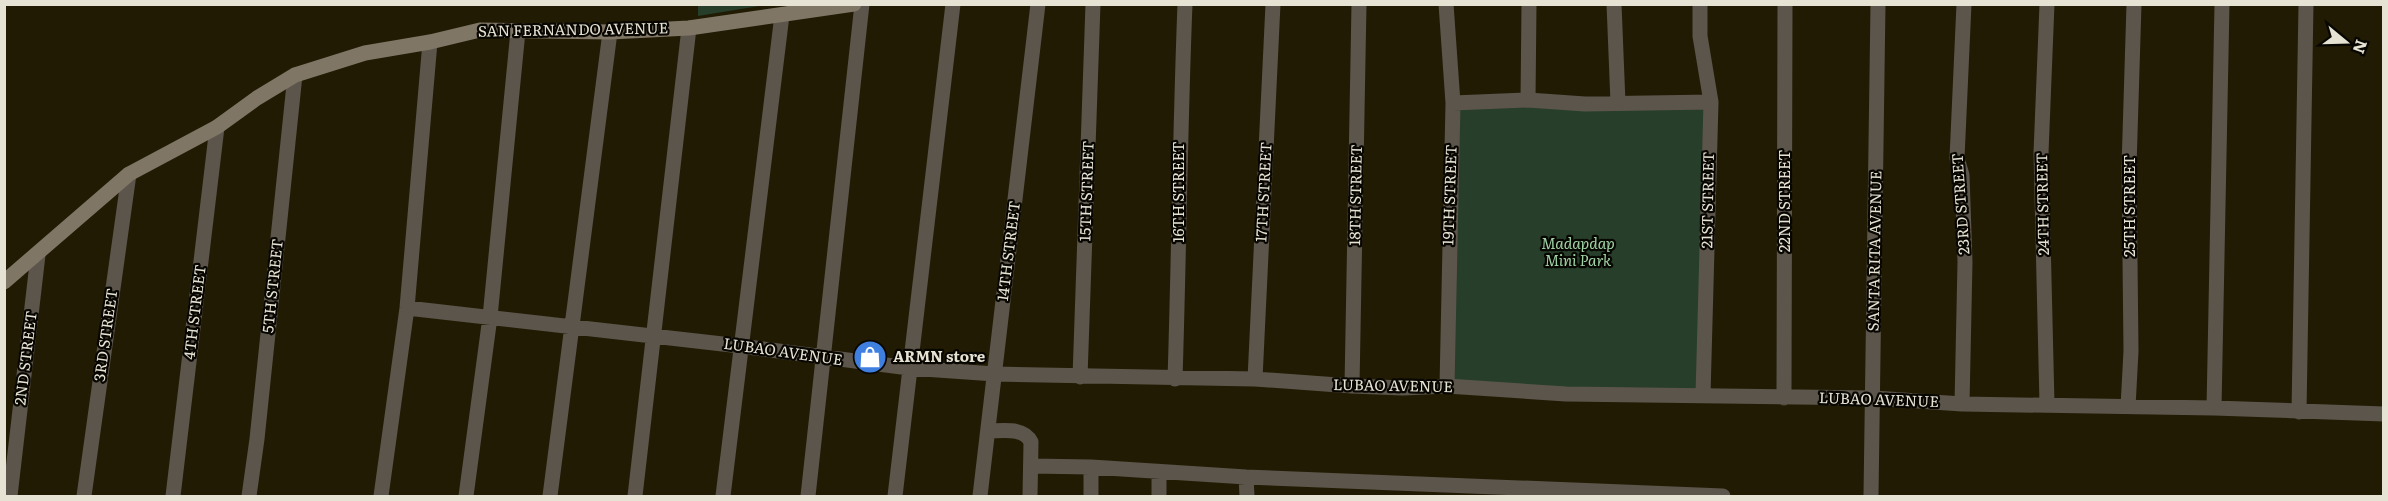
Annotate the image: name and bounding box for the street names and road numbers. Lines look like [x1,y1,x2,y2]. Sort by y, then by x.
street label: SAN FERNANDO AVENUE [478,15,668,42]
street label: 15TH STREET [1072,140,1099,242]
street label: 16TH STREET [1166,141,1189,243]
street label: 17TH STREET [1248,141,1277,243]
street label: 18TH STREET [1342,144,1367,246]
street label: 19TH STREET [1435,144,1462,246]
street label: 22ND STREET [1772,150,1795,252]
street label: 21ST STREET [1694,151,1719,249]
street label: 24TH STREET [2029,152,2054,256]
street label: 23RD STREET [1944,153,1975,256]
street label: 25TH STREET [2117,155,2140,257]
street label: SANTA RITA AVENUE [1861,170,1886,331]
street label: 14TH STREET [990,199,1025,302]
street label: 5TH STREET [255,238,288,334]
street label: 4TH STREET [176,263,211,361]
street label: 3RD STREET [87,287,122,383]
street label: 2ND STREET [7,309,42,406]
street label: LUBAO AVENUE [722,331,844,370]
street label: LUBAO AVENUE [1333,372,1453,397]
street label: LUBAO AVENUE [1819,385,1939,412]

